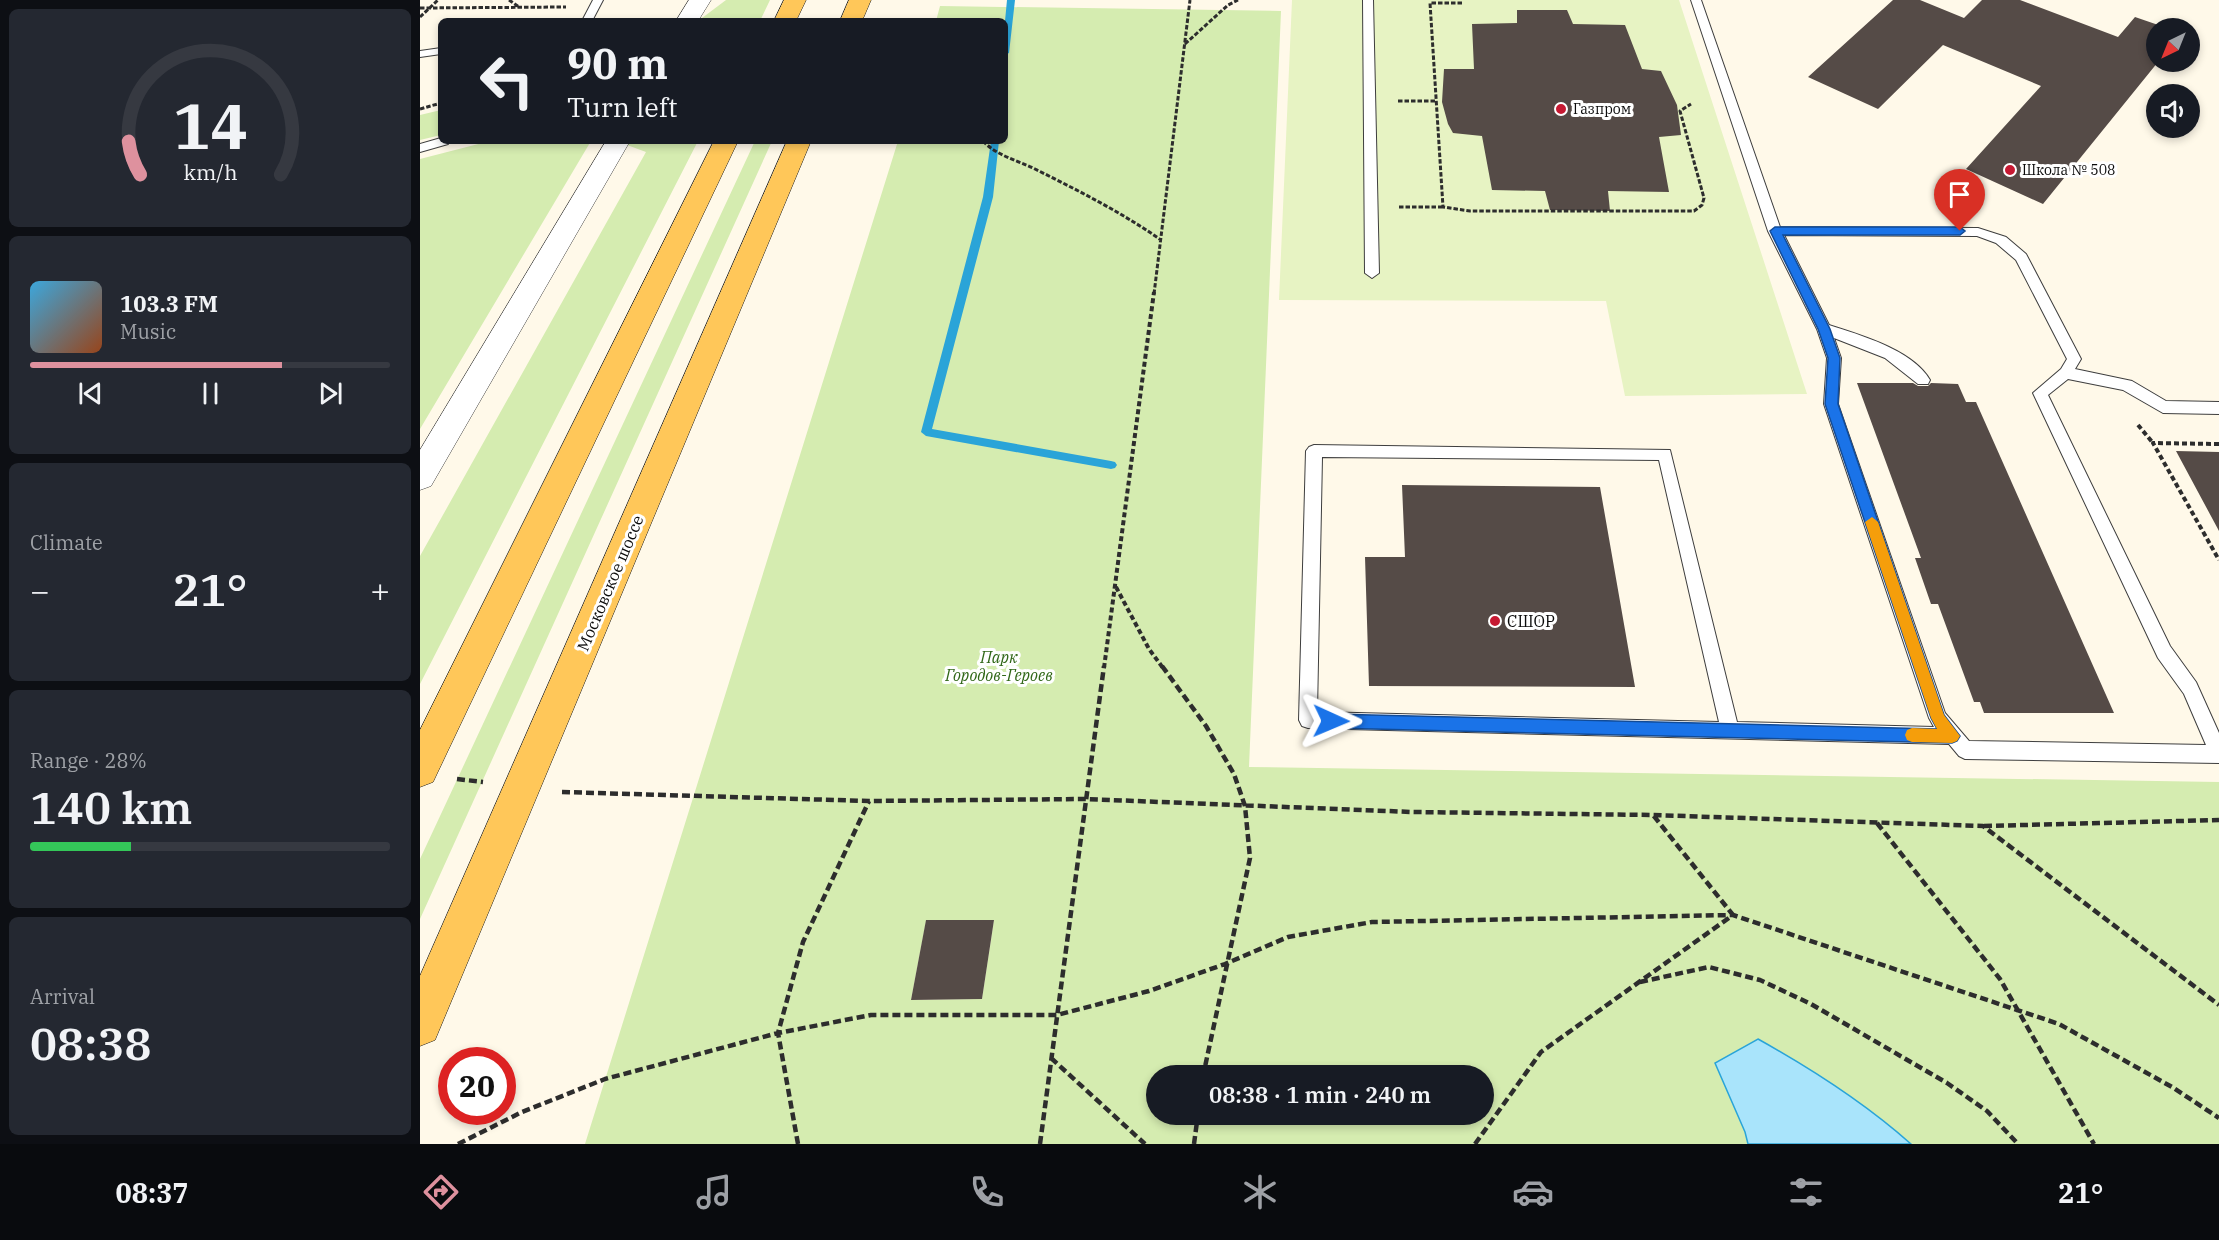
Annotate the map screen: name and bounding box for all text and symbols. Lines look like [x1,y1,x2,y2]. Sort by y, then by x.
north arrow [2146,18,2200,72]
map controls [2146,18,2200,138]
text: 90 m [567,36,668,91]
icon: left [468,42,546,120]
button: sound [2146,84,2200,138]
text: 14 [173,85,247,166]
text: Turn left [567,89,678,124]
place label: Газпром [1573,100,1631,118]
marker: Газпром [1554,102,1568,116]
text: km/h [183,158,237,186]
place label: Школа № 508 [2022,161,2115,179]
marker: Школа № 508 [2003,163,2017,177]
pin [1934,169,1985,231]
icon: arrive [1943,178,1976,211]
text: 103.3 FM [120,289,218,318]
text: Music [120,318,176,345]
icon: previous [74,377,107,410]
icon: pause [194,377,227,410]
icon: next [314,377,347,410]
street label: Московское шоссе [572,512,648,654]
text: Climate [30,529,103,556]
text: 21° [172,560,248,618]
text: − [30,569,50,612]
text: + [370,569,390,612]
place label: СШОР [1507,611,1555,631]
marker: СШОР [1488,614,1502,628]
park label: Парк Городов-Героев [944,647,1053,685]
position arrow [1299,689,1363,753]
text: Range · 28% [30,747,147,774]
text: 140 km [30,778,192,836]
text: Arrival [30,983,95,1010]
text: 08:38 [30,1014,151,1072]
speed limit sign: 20 [438,1047,516,1125]
text: 08:38 · 1 min · 240 m [1209,1080,1431,1109]
icon: directions [420,1171,462,1213]
icon: music [693,1171,735,1213]
icon: phone [966,1171,1008,1213]
icon: climate [1239,1171,1281,1213]
icon: car [1512,1171,1554,1213]
icon: filters [1785,1171,1827,1213]
text: 08:37 [116,1175,189,1210]
text: 21° [2058,1175,2103,1210]

